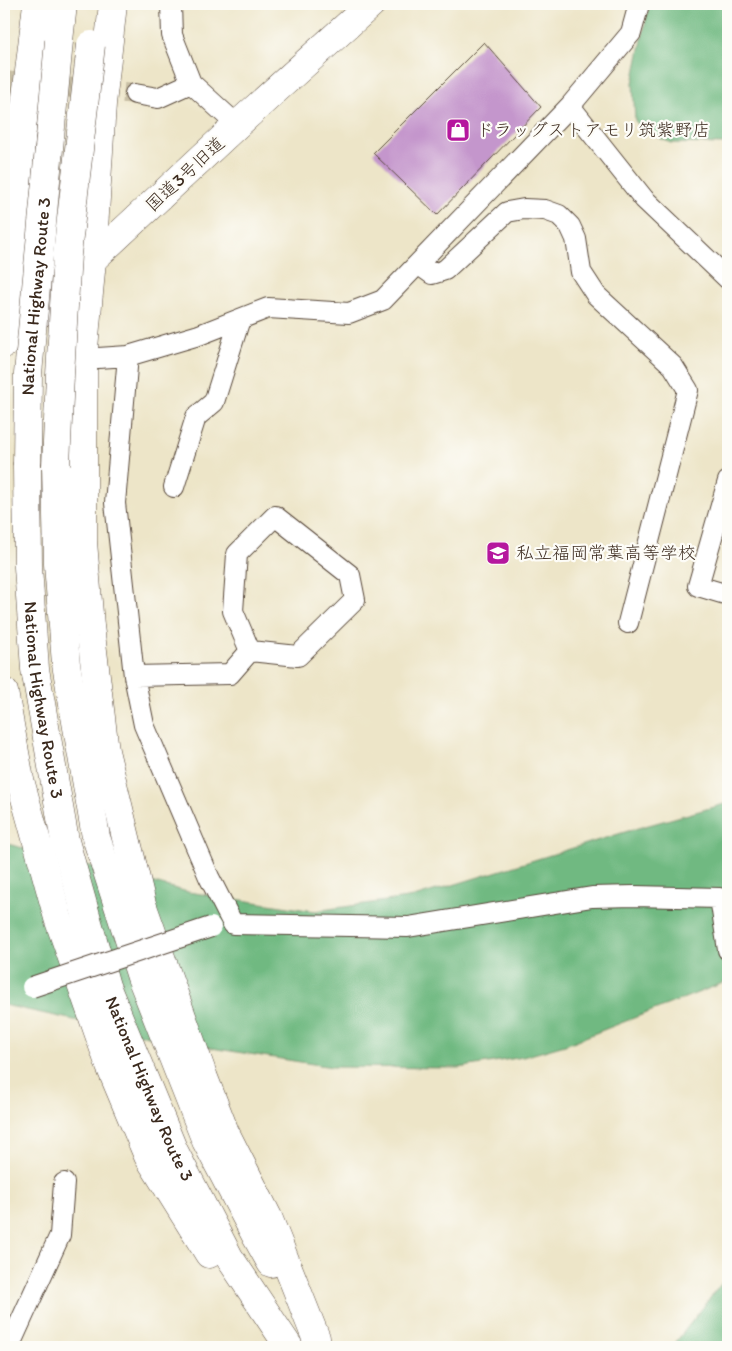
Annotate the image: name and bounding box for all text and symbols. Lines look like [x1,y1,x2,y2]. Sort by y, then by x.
shop icon: ドラッグストアモリ筑紫野店 [445,117,471,143]
place label: ドラッグストアモリ筑紫野店 [476,119,710,141]
street label: 国道3号旧道 [141,132,229,216]
street label: National Highway Route 3 [17,196,55,396]
school or university icon: 私立福岡常葉高等学校 [485,540,511,566]
place label: 私立福岡常葉高等学校 [516,542,696,564]
street label: National Highway Route 3 [19,601,68,800]
street label: National Highway Route 3 [100,993,199,1185]

